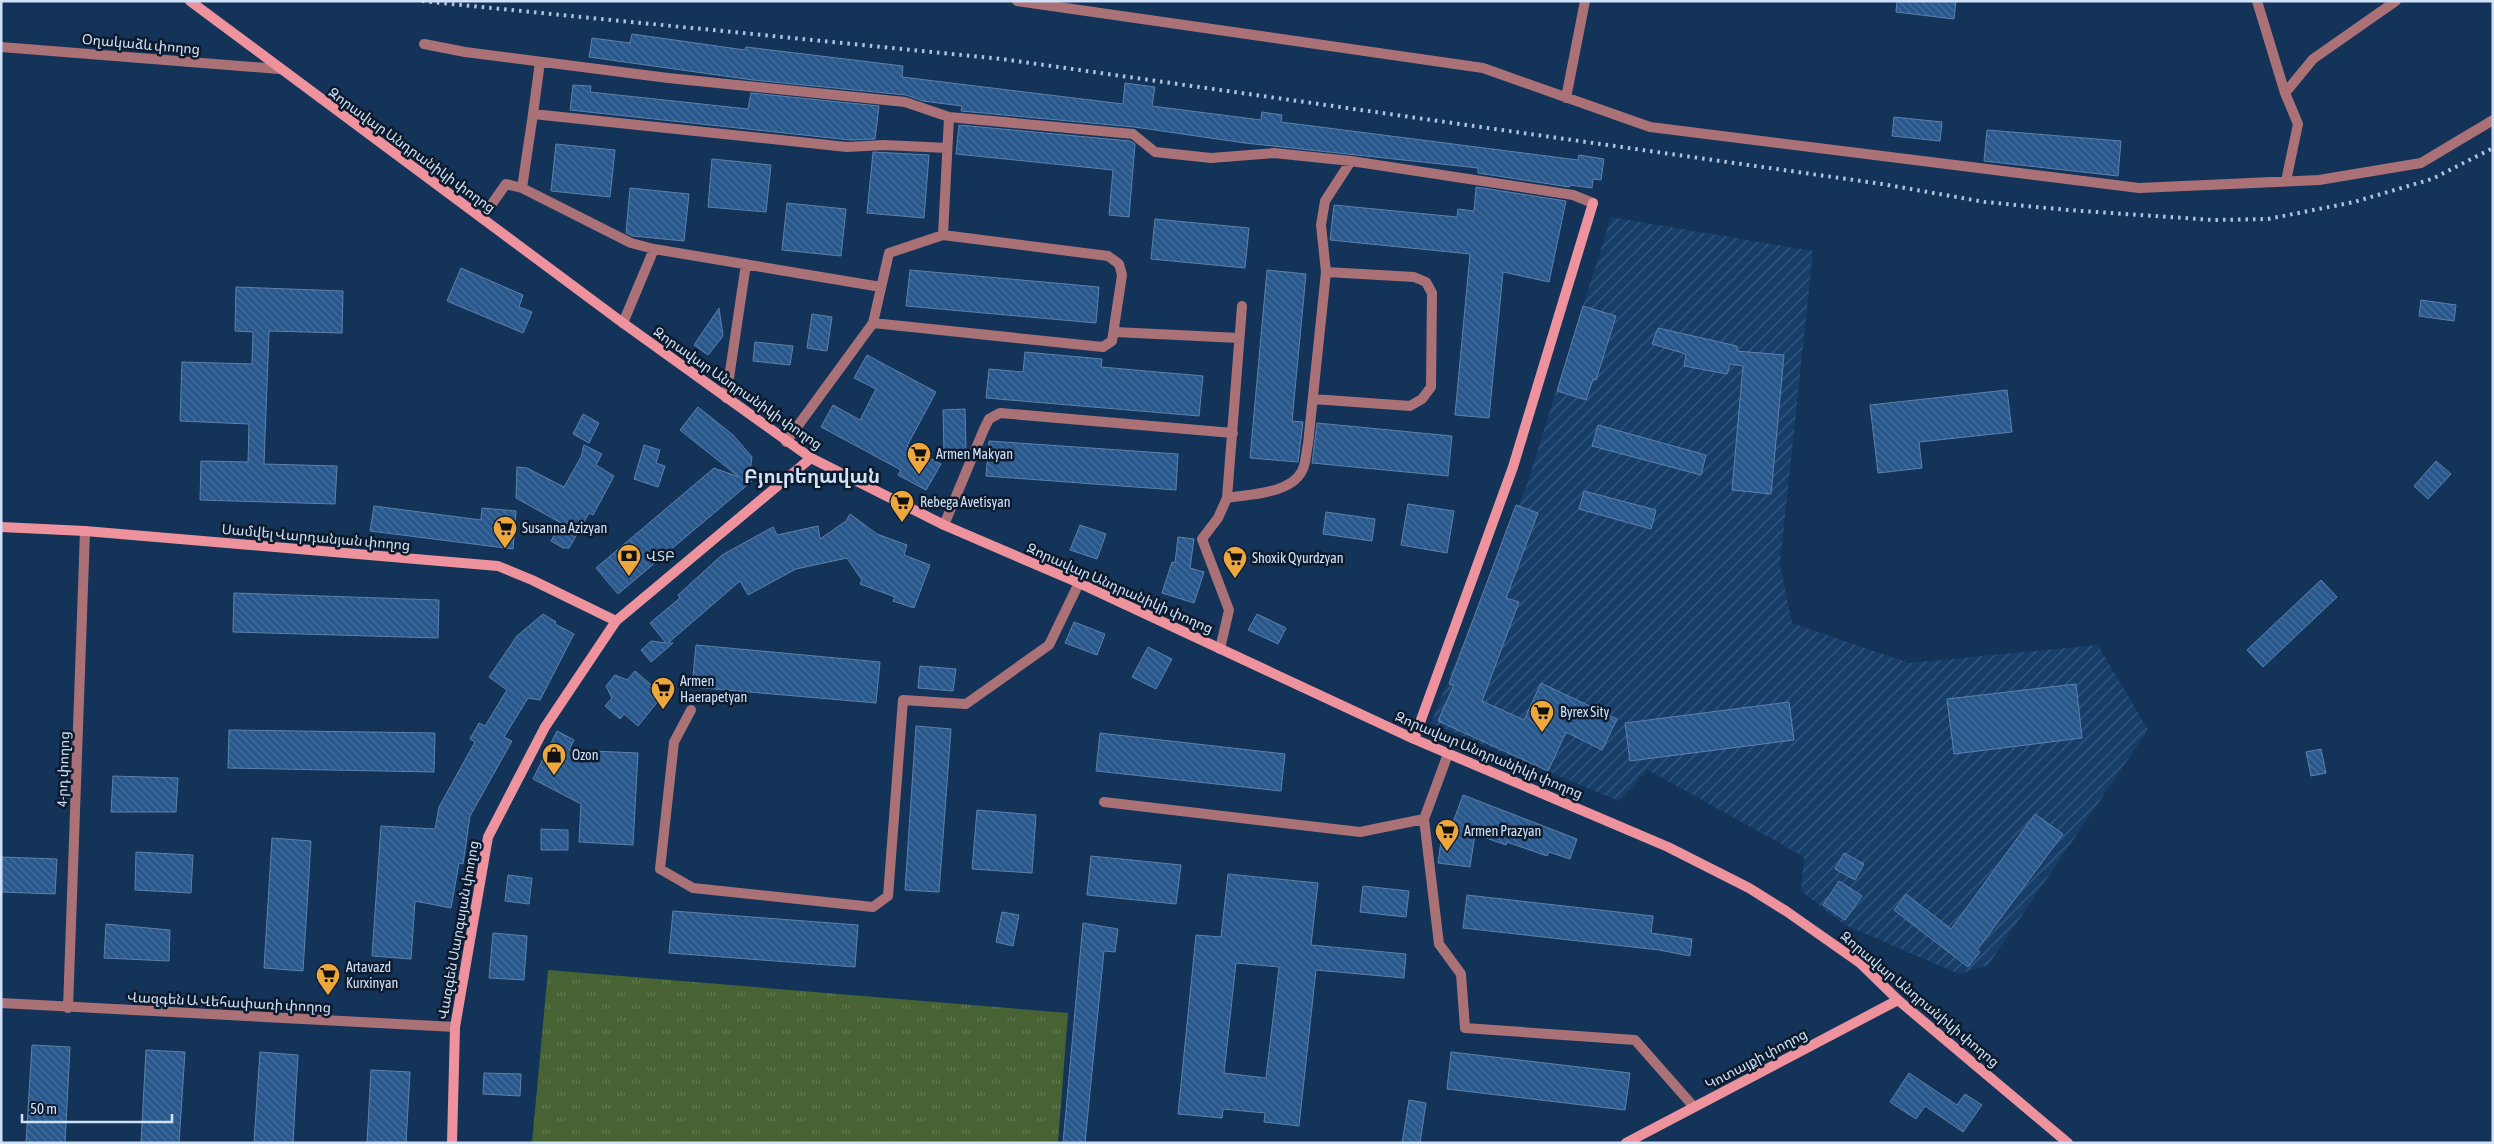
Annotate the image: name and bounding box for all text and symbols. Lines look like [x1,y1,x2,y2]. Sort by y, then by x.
street label: Օղակաձև փողոց [81,31,201,57]
street label: Զորավար Անդրանիկի փողոց [325,84,499,216]
street label: Զորավար Անդրանիկի փողոց [651,323,825,453]
supermarket icon: Armen Makyan [906,441,932,475]
place label: Armen Makyan [936,446,1013,462]
district label: Բյուրեղավան [744,465,880,488]
supermarket icon: Rebega Avetisyan [889,489,915,523]
place label: Rebega Avetisyan [920,494,1010,510]
supermarket icon: Susanna Azizyan [492,515,518,549]
place label: Susanna Azizyan [522,520,607,536]
street label: Սամվել Վարդանյան փողոց [221,521,411,553]
street label: Զորավար Անդրանիկի փողոց [1024,540,1216,636]
bank icon: ՎՏԲ [616,543,642,577]
supermarket icon: Shoxik Qyurdzyan [1222,545,1248,579]
place label: ՎՏԲ [646,548,675,564]
place label: Shoxik Qyurdzyan [1252,550,1344,566]
place label: Armen Haerapetyan [680,673,747,705]
supermarket icon: Armen Haerapetyan [650,676,676,710]
supermarket icon: Byrex Sity [1529,699,1555,733]
place label: Byrex Sity [1560,704,1609,720]
street label: Զորավար Անդրանիկի փողոց [1393,708,1585,802]
street label: 4-րդ փողոց [54,731,72,807]
shop icon: Ozon [541,742,567,776]
place label: Ozon [572,747,598,763]
supermarket icon: Armen Prazyan [1434,818,1460,852]
place label: Armen Prazyan [1464,823,1541,839]
street label: Վազգեն Սարգսյան փողոց [434,839,482,1021]
street label: Զորավար Անդրանիկի փողոց [1837,928,2003,1070]
place label: Artavazd Kurxinyan [346,959,398,991]
supermarket icon: Artavazd Kurxinyan [315,962,341,996]
street label: Վազգեն Ա Վեհափառի փողոց [127,989,331,1015]
street label: Կոտայքի փողոց [1702,1025,1810,1093]
scale bar [22,1092,172,1124]
text: 50 m [30,1100,57,1117]

